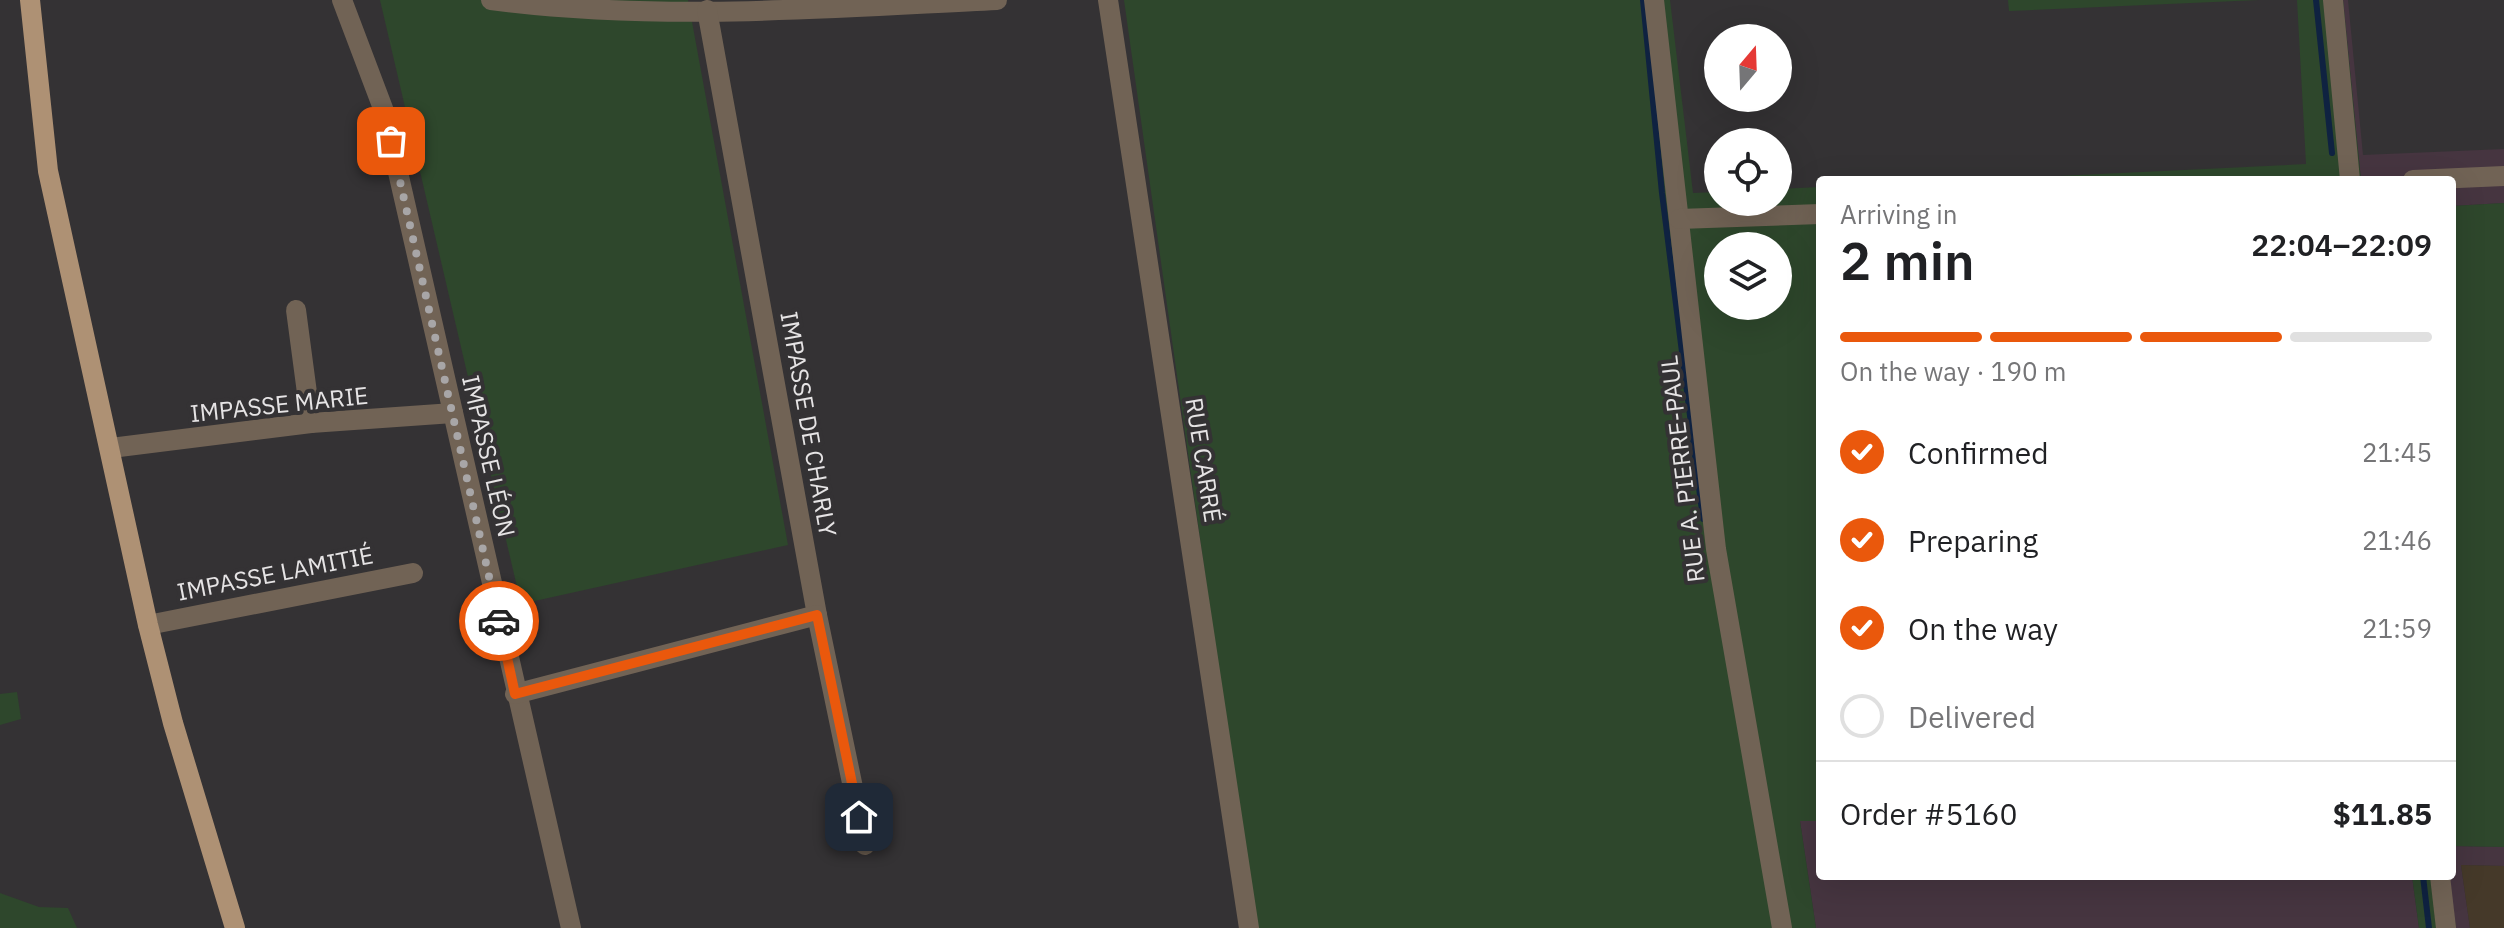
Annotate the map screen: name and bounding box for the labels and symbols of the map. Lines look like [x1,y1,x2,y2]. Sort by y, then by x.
north arrow [1704,24,1792,112]
pin [357,107,425,175]
street label: IMPASSE DE CHARLY [773,309,845,539]
street label: RUE A. PIERRE-PAUL [1652,354,1712,584]
street label: IMPASSE LÉON [455,372,523,540]
street label: IMPASSE MARIE [188,379,370,429]
street label: RUE CARRÉ [1178,395,1230,525]
street label: IMPASSE LAMITIÉ [174,538,376,608]
courier [459,581,539,661]
pin [825,783,893,851]

